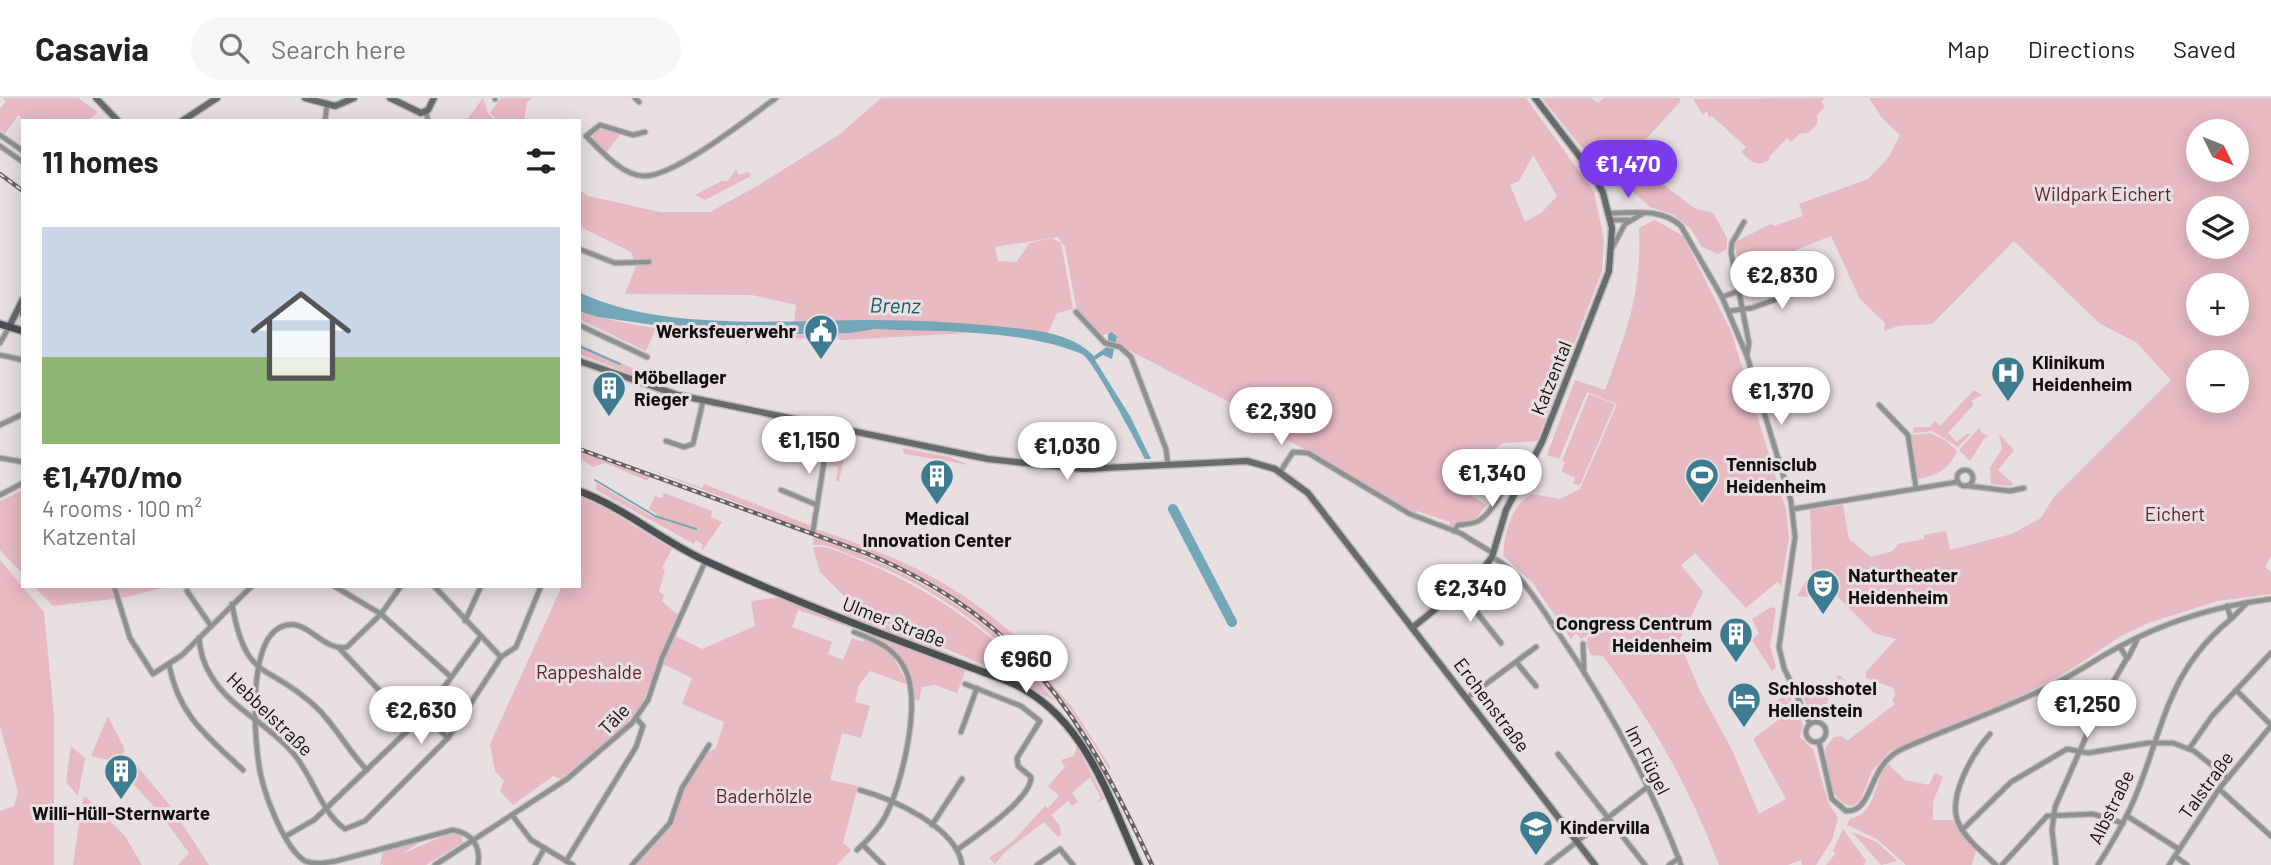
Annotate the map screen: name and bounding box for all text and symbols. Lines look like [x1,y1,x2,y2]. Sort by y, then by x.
search box [191,17,681,80]
text: Casavia [35,28,149,68]
icon: search [215,29,253,67]
text: Search here [271,33,406,64]
text: Map [1947,34,1990,63]
text: Directions [2028,34,2135,63]
text: Saved [2173,34,2236,63]
north arrow [2186,119,2249,182]
map controls [2186,119,2249,413]
pin: €1,470 [1571,140,1685,200]
icon: filters [522,142,560,180]
text: 11 homes [42,143,159,179]
text: €1,470 [1595,149,1661,177]
park label: Wildpark Eichert [2034,182,2172,205]
button: layers [2186,196,2249,259]
pin: €2,830 [1725,252,1839,311]
text: €2,830 [1746,260,1818,288]
icon: home [238,273,364,399]
button: + [2186,273,2249,336]
water label: Brenz [869,292,922,317]
public building icon: Werksfeuerwehr [802,312,840,361]
place label: Werksfeuerwehr [656,319,797,342]
street label: Katzental [1525,337,1576,418]
place label: Klinikum Heidenheim [2032,350,2132,395]
button: − [2186,350,2249,413]
hospital icon: Klinikum Heidenheim [1989,354,2027,403]
place label: Möbellager Rieger [634,365,727,410]
pin: €1,370 [1724,368,1838,427]
building icon: Möbellager Rieger [590,369,628,418]
text: €1,370 [1748,376,1814,404]
pin: €2,390 [1224,388,1338,447]
text: €2,390 [1245,396,1317,424]
pin: €1,150 [752,416,866,476]
pin: €1,030 [1010,422,1124,482]
text: €1,150 [778,425,840,453]
text: €1,030 [1034,431,1100,459]
pin: €1,340 [1435,450,1549,509]
place label: Tennisclub Heidenheim [1726,452,1826,497]
sports icon: Tennisclub Heidenheim [1683,456,1721,505]
building icon: Medical Innovation Center [918,457,956,506]
text: €1,470/mo [42,458,183,494]
text: €1,340 [1458,458,1526,486]
text: 4 rooms · 100 m² [42,494,202,522]
park label: Eichert [2145,502,2205,525]
place label: Medical Innovation Center [863,506,1012,551]
text: Katzental [42,522,136,550]
place label: Naturtheater Heidenheim [1848,563,1959,608]
pin: €2,340 [1413,564,1527,624]
theatre icon: Naturtheater Heidenheim [1804,567,1842,616]
text: €2,340 [1433,573,1507,601]
street label: Ulmer Straße [839,591,949,652]
place label: Congress Centrum Heidenheim [1556,611,1712,656]
building icon: Congress Centrum Heidenheim [1717,615,1755,664]
pin: €960 [985,636,1067,695]
text: €960 [1000,644,1052,672]
street label: Erchenstraße [1450,653,1535,756]
park label: Rappeshalde [536,660,642,683]
street label: Hebbelstraße [222,667,318,760]
place label: Schlosshotel Hellenstein [1768,676,1877,721]
hotel icon: Schlosshotel Hellenstein [1725,680,1763,729]
pin: €1,250 [2030,680,2144,740]
pin: €2,630 [364,686,478,746]
text: €1,250 [2053,689,2121,717]
text: €2,630 [385,695,457,723]
street label: Täle [593,698,634,739]
street label: Im Flügel [1621,721,1676,798]
street label: Talstraße [2173,746,2238,823]
building icon: Willi-Hüll-Sternwarte [102,752,140,801]
street label: Albstraße [2083,766,2138,848]
park label: Baderhölzle [716,784,812,807]
place label: Willi-Hüll-Sternwarte [32,801,210,824]
school or university icon: Kindervilla [1517,808,1555,857]
place label: Kindervilla [1560,815,1650,838]

